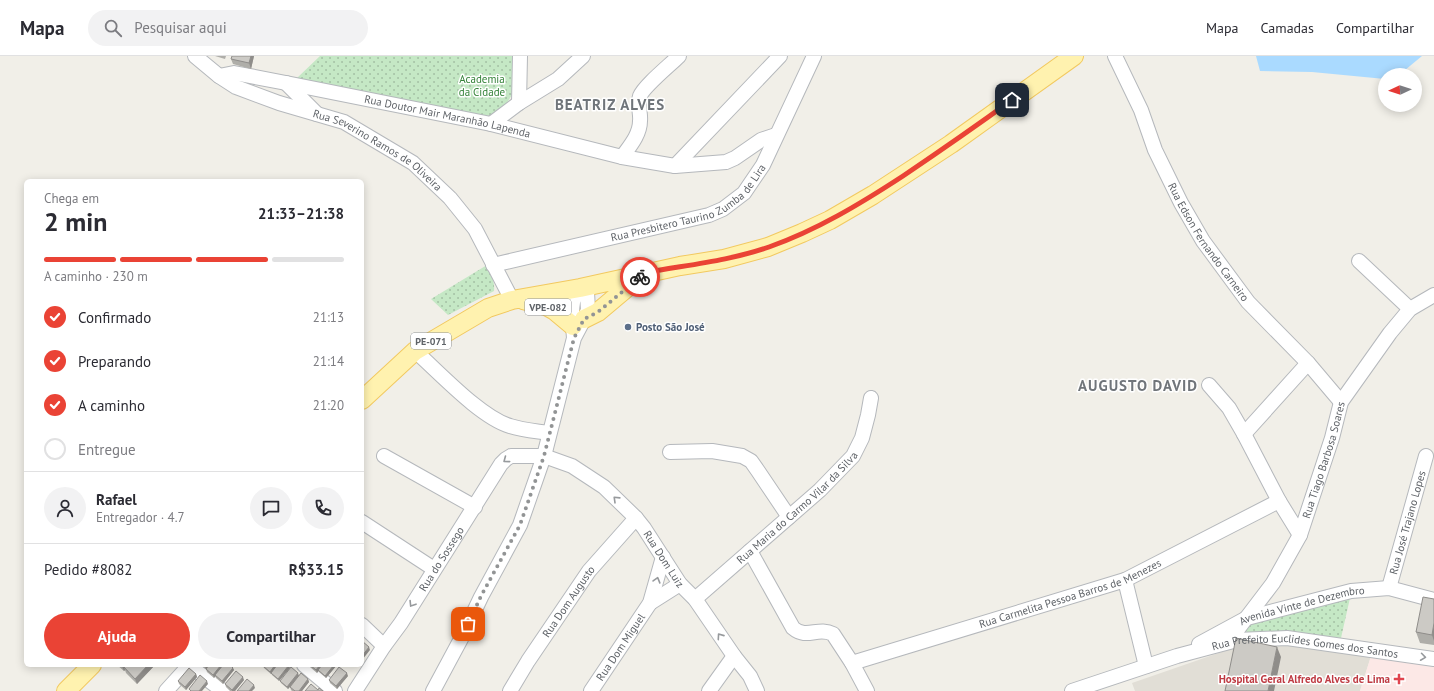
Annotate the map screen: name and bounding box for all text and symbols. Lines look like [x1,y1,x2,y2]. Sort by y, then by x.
search box [88,10,368,46]
text: Mapa [20,16,64,40]
icon: search [102,17,124,39]
text: Pesquisar aqui [134,18,227,37]
text: Mapa [1206,19,1239,37]
text: Camadas [1261,19,1314,37]
text: Compartilhar [1336,19,1414,37]
north arrow [1378,68,1422,112]
map controls [1378,68,1422,112]
park label: Academia da Cidade [459,72,506,99]
pin [995,83,1029,117]
icon: home [1001,89,1023,111]
street label: Rua Doutor Mair Maranhão Lapenda [363,92,532,141]
district label: BEATRIZ ALVES [555,95,665,114]
street label: Rua Severino Ramos de Oliveira [311,106,445,194]
street label: Rua Presbitero Taurino Zumba de Lira [609,161,769,245]
street label: Rua Edson Fernando Carneiro [1165,180,1252,304]
text: Chega em [44,190,99,207]
text: 21:33–21:38 [258,204,344,223]
text: 2 min [44,205,107,238]
courier [620,257,660,297]
icon: bike [629,266,651,288]
text: A caminho · 230 m [44,268,148,285]
road number: VPE-082 [525,299,571,315]
icon: check [44,306,66,328]
text: Confirmado [78,308,151,327]
text: 21:13 [313,309,344,326]
place label: Posto São José [636,320,705,334]
marker: Posto São José [623,322,633,332]
road number: PE-071 [411,333,451,349]
icon: check [44,350,66,372]
text: Preparando [78,352,151,371]
text: 21:14 [313,353,344,370]
district label: AUGUSTO DAVID [1078,376,1198,395]
icon: check [44,394,66,416]
text: A caminho [78,396,145,415]
text: 21:20 [313,397,344,414]
street label: Rua Tiago Barbosa Soares [1299,400,1348,520]
text: Entregue [78,440,136,459]
street label: Rua Maria do Carmo Vilar da Silva [734,450,861,567]
one-way arrow [504,455,511,462]
street label: Rua José Trajano Lopes [1386,469,1429,576]
button: person [44,487,86,529]
button: chat [250,487,292,529]
button: phone [302,487,344,529]
text: Rafael [96,490,137,509]
one-way arrow [613,497,621,504]
text: Entregador · 4.7 [96,509,185,526]
street label: Rua do Sossego [416,524,467,594]
street label: Rua Dom Luiz [640,528,687,591]
street label: Rua Carmelita Pessoa Barros de Menezes [977,555,1164,631]
text: Pedido #8082 [44,560,133,579]
text: R$33.15 [289,560,344,579]
street label: Rua Dom Augusto [539,562,598,640]
one-way arrow [652,577,661,584]
street label: Avenida Vinte de Dezembro [1236,583,1365,628]
one-way arrow [410,600,417,607]
pin [451,607,485,641]
street label: Rua Dom Miguel [593,610,649,683]
button: Ajuda [44,613,190,659]
button: Compartilhar [198,613,344,659]
icon: bag [457,613,479,635]
street label: Rua Prefeito Euclides Gomes dos Santos [1210,631,1399,661]
one-way arrow [718,633,725,640]
one-way arrow [1420,652,1426,661]
place label: Hospital Geral Alfredo Alves de Lima [1219,672,1390,686]
marker: Hospital Geral Alfredo Alves de Lima [1393,673,1405,685]

